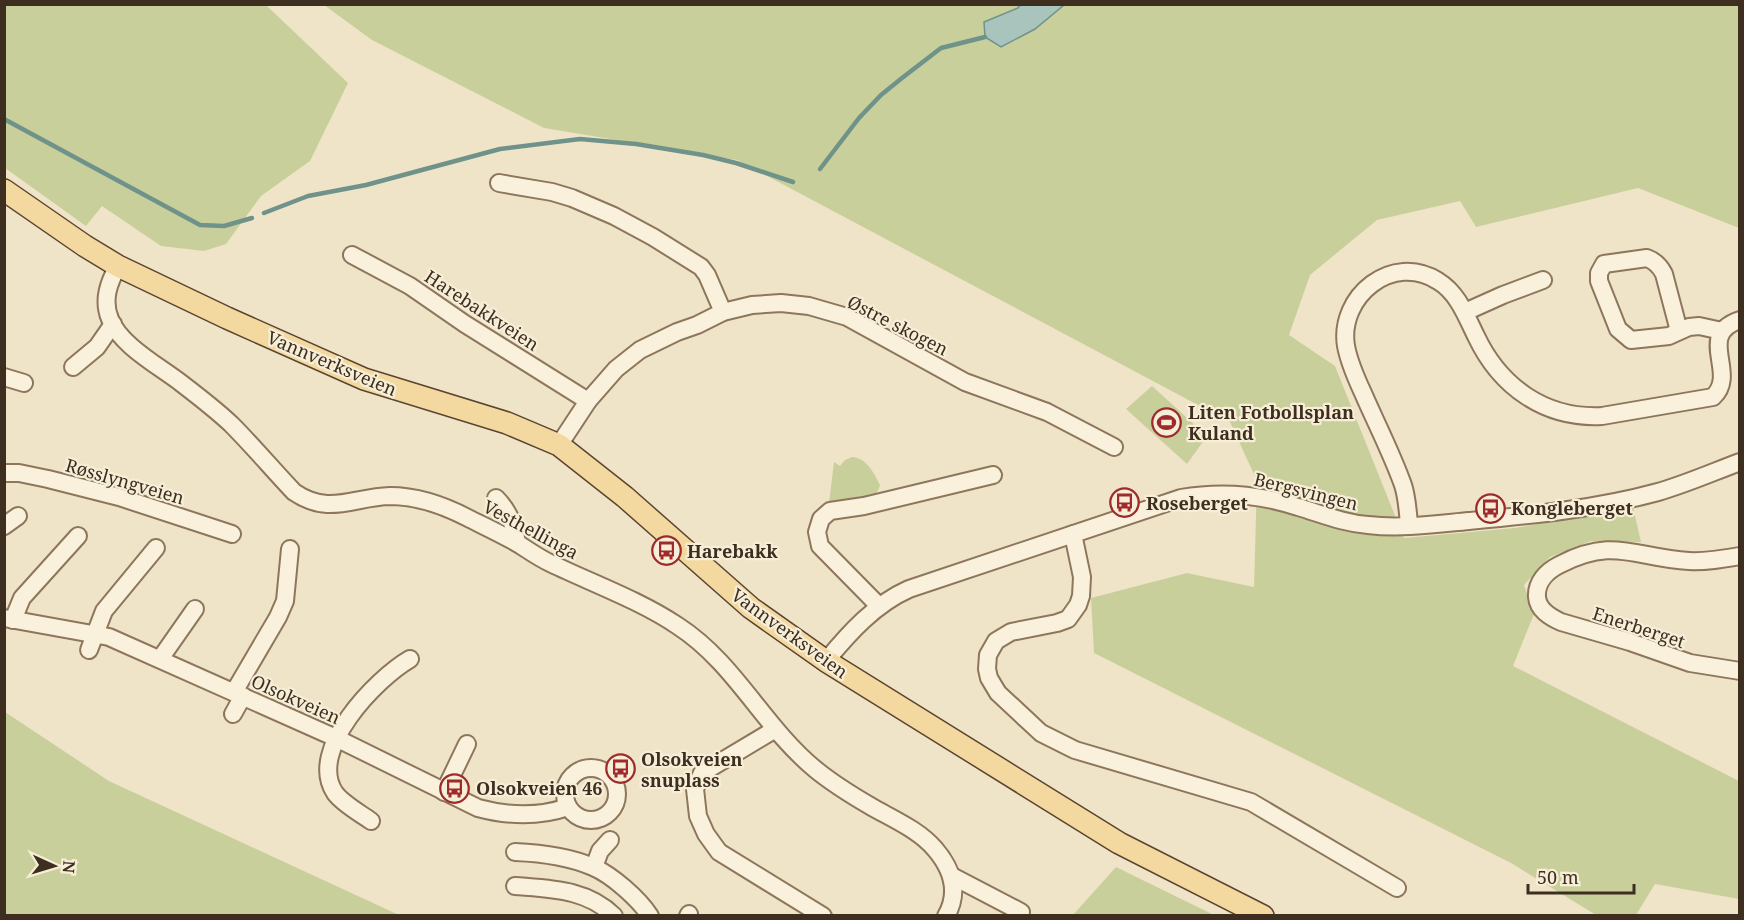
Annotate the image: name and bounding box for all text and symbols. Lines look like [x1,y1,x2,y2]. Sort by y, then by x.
street label: Harebakkveien [420,264,544,356]
street label: Østre skogen [843,289,953,361]
street label: Vannverksveien [263,325,401,401]
place label: Liten Fotbollsplan Kuland [1188,400,1354,445]
sports icon: Liten Fotbollsplan Kuland [1151,406,1183,438]
street label: Røsslyngveien [63,453,188,510]
street label: Bergsvingen [1251,466,1361,516]
bus stop icon: Roseberget [1109,487,1141,519]
place label: Roseberget [1146,491,1248,515]
bus stop icon: Kongleberget [1474,492,1506,524]
street label: Vesthellinga [479,494,583,564]
place label: Kongleberget [1511,496,1633,520]
bus stop icon: Harebakk [650,535,682,567]
place label: Harebakk [687,539,778,563]
street label: Vannverksveien [727,583,853,684]
street label: Enerberget [1590,601,1688,653]
street label: Olsokveien [248,669,345,729]
place label: Olsokveien snuplass [641,747,743,792]
bus stop icon: Olsokveien snuplass [604,753,636,785]
bus stop icon: Olsokveien 46 [439,772,471,804]
place label: Olsokveien 46 [476,776,603,800]
north arrow [24,836,84,896]
scale bar [1528,857,1634,895]
text: N [58,860,80,874]
text: 50 m [1537,865,1579,889]

